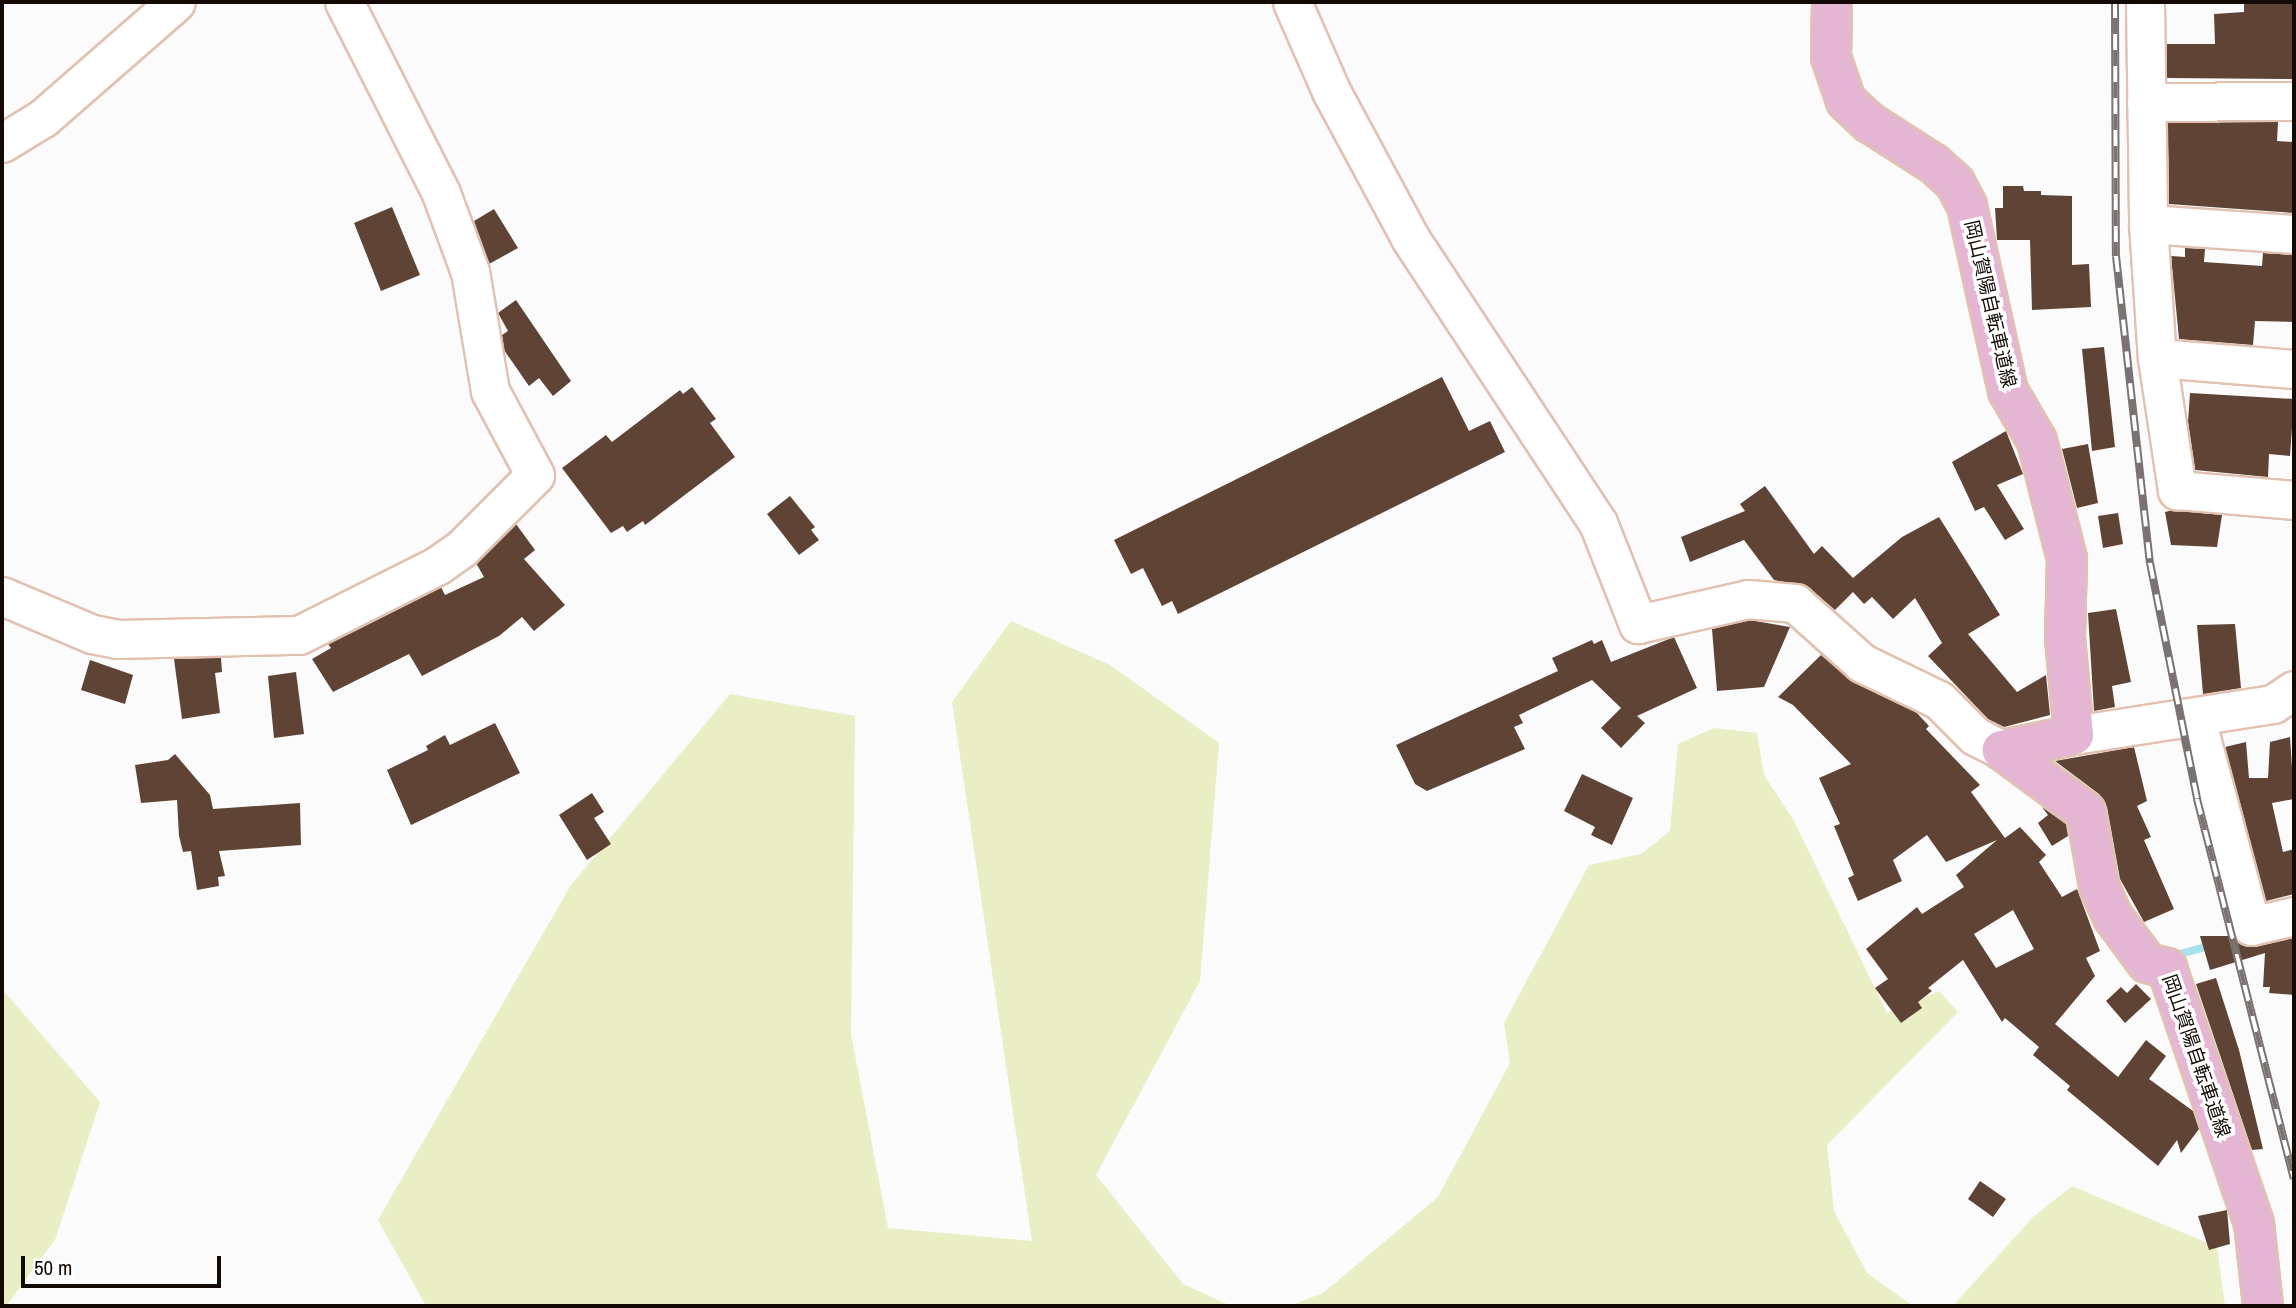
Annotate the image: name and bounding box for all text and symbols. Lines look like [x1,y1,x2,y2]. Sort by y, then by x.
street label: 岡山賀陽自転車道線 [1960,218,2020,390]
street label: 岡山賀陽自転車道線 [2157,971,2235,1141]
scale bar [24,1242,224,1286]
text: 50 m [34,1253,72,1282]

